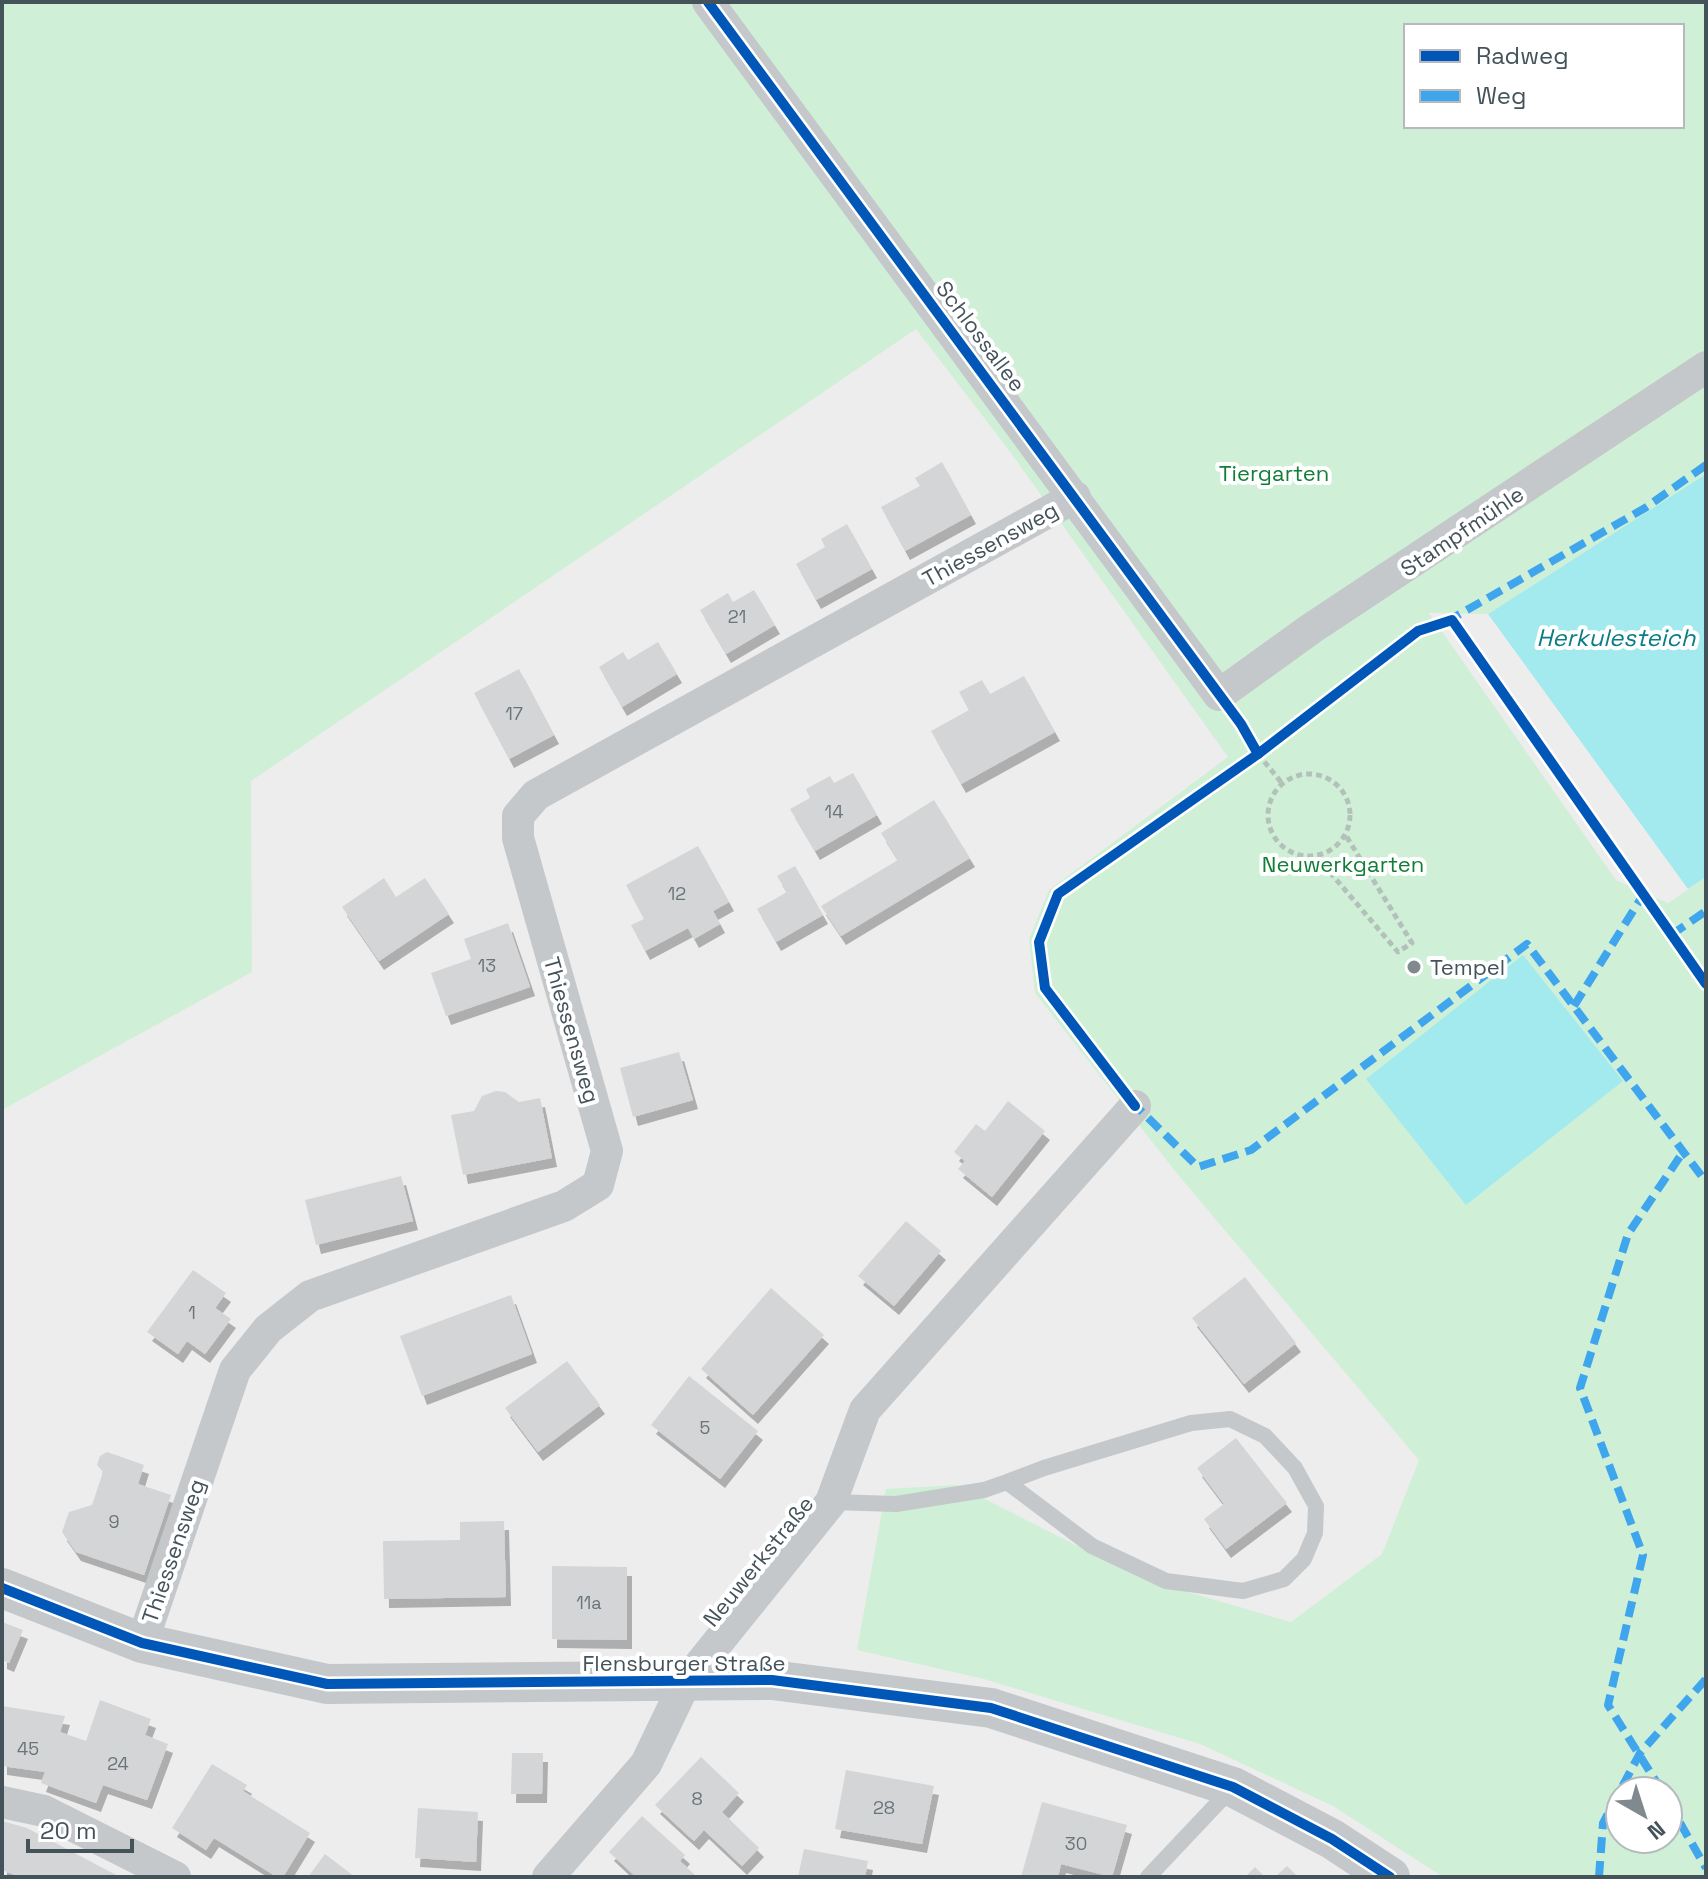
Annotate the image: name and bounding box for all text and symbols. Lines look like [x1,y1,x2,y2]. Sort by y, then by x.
legend [1404,24,1684,128]
text: Radweg [1476,40,1569,71]
text: Weg [1476,80,1526,111]
street label: Schlossallee [930,275,1032,397]
park label: Tiergarten [1219,459,1329,487]
street label: Stampfmühle [1395,479,1529,583]
street label: Thiessensweg [917,495,1063,593]
house number: 21 [728,605,746,628]
water label: Herkulesteich [1537,622,1697,653]
house number: 17 [505,702,523,725]
house number: 14 [825,800,843,823]
park label: Neuwerkgarten [1262,850,1424,878]
house number: 12 [668,882,686,905]
place label: Tempel [1430,953,1505,981]
house number: 13 [478,954,496,977]
street label: Thiessensweg [538,954,606,1106]
marker: Tempel [1405,958,1423,976]
house number: 1 [188,1301,196,1324]
house number: 5 [700,1416,710,1439]
street label: Thiessensweg [135,1475,211,1627]
street label: Neuwerkstraße [697,1490,819,1632]
house number: 9 [108,1510,120,1533]
house number: 11a [576,1591,602,1614]
street label: Flensburger Straße [582,1649,786,1677]
house number: 45 [17,1737,39,1760]
house number: 24 [107,1752,129,1775]
north arrow [1604,1775,1684,1855]
house number: 8 [691,1787,703,1810]
house number: 28 [873,1796,895,1819]
scale bar [28,1803,132,1853]
text: 20 m [40,1815,97,1846]
text: N [1642,1815,1671,1846]
house number: 30 [1065,1832,1087,1855]

